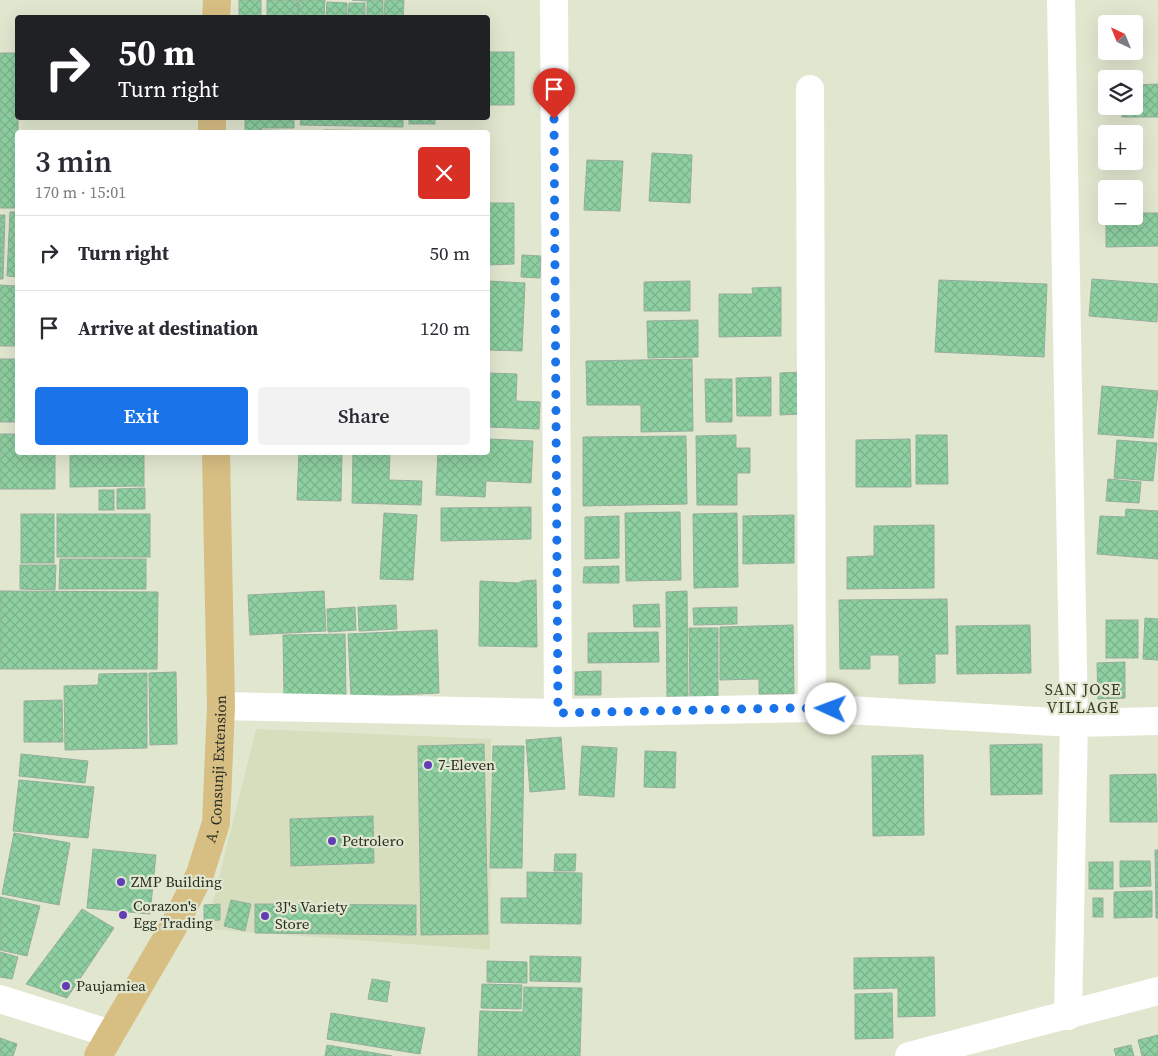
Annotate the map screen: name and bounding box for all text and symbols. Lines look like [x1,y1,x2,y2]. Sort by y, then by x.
north arrow [1098,15,1142,60]
map controls [1098,15,1143,225]
text: 50 m [118,29,195,77]
icon: right [35,35,100,100]
pin [533,68,575,119]
button: layers [1098,70,1143,115]
text: Turn right [118,74,219,104]
icon: arrive [540,75,568,103]
button: + [1098,125,1143,170]
text: 3 min [35,141,112,182]
button: close [418,147,470,199]
button: − [1098,180,1143,225]
text: 170 m · 15:01 [35,181,126,203]
icon: right [35,239,63,267]
text: Turn right [78,240,169,266]
text: 50 m [429,240,470,266]
icon: arrive [35,314,63,342]
text: Arrive at destination [78,315,258,341]
text: 120 m [420,315,470,341]
button: Exit [35,387,248,445]
button: Share [258,387,470,445]
district label: SAN JOSE VILLAGE [1045,678,1121,718]
position arrow [804,682,856,734]
street label: A. Consunji Extension [199,695,231,845]
place label: 7-Eleven [438,754,495,775]
marker: 7-Eleven [422,759,434,771]
place label: Petrolero [342,830,404,851]
marker: Petrolero [326,835,338,847]
place label: ZMP Building [131,871,222,892]
marker: ZMP Building [115,876,127,888]
place label: Corazon's Egg Trading [133,895,213,933]
place label: 3J's Variety Store [275,896,348,934]
marker: Corazon's Egg Trading [117,909,129,921]
marker: 3J's Variety Store [259,910,271,922]
place label: Paujamiea [76,975,146,996]
marker: Paujamiea [60,980,72,992]

